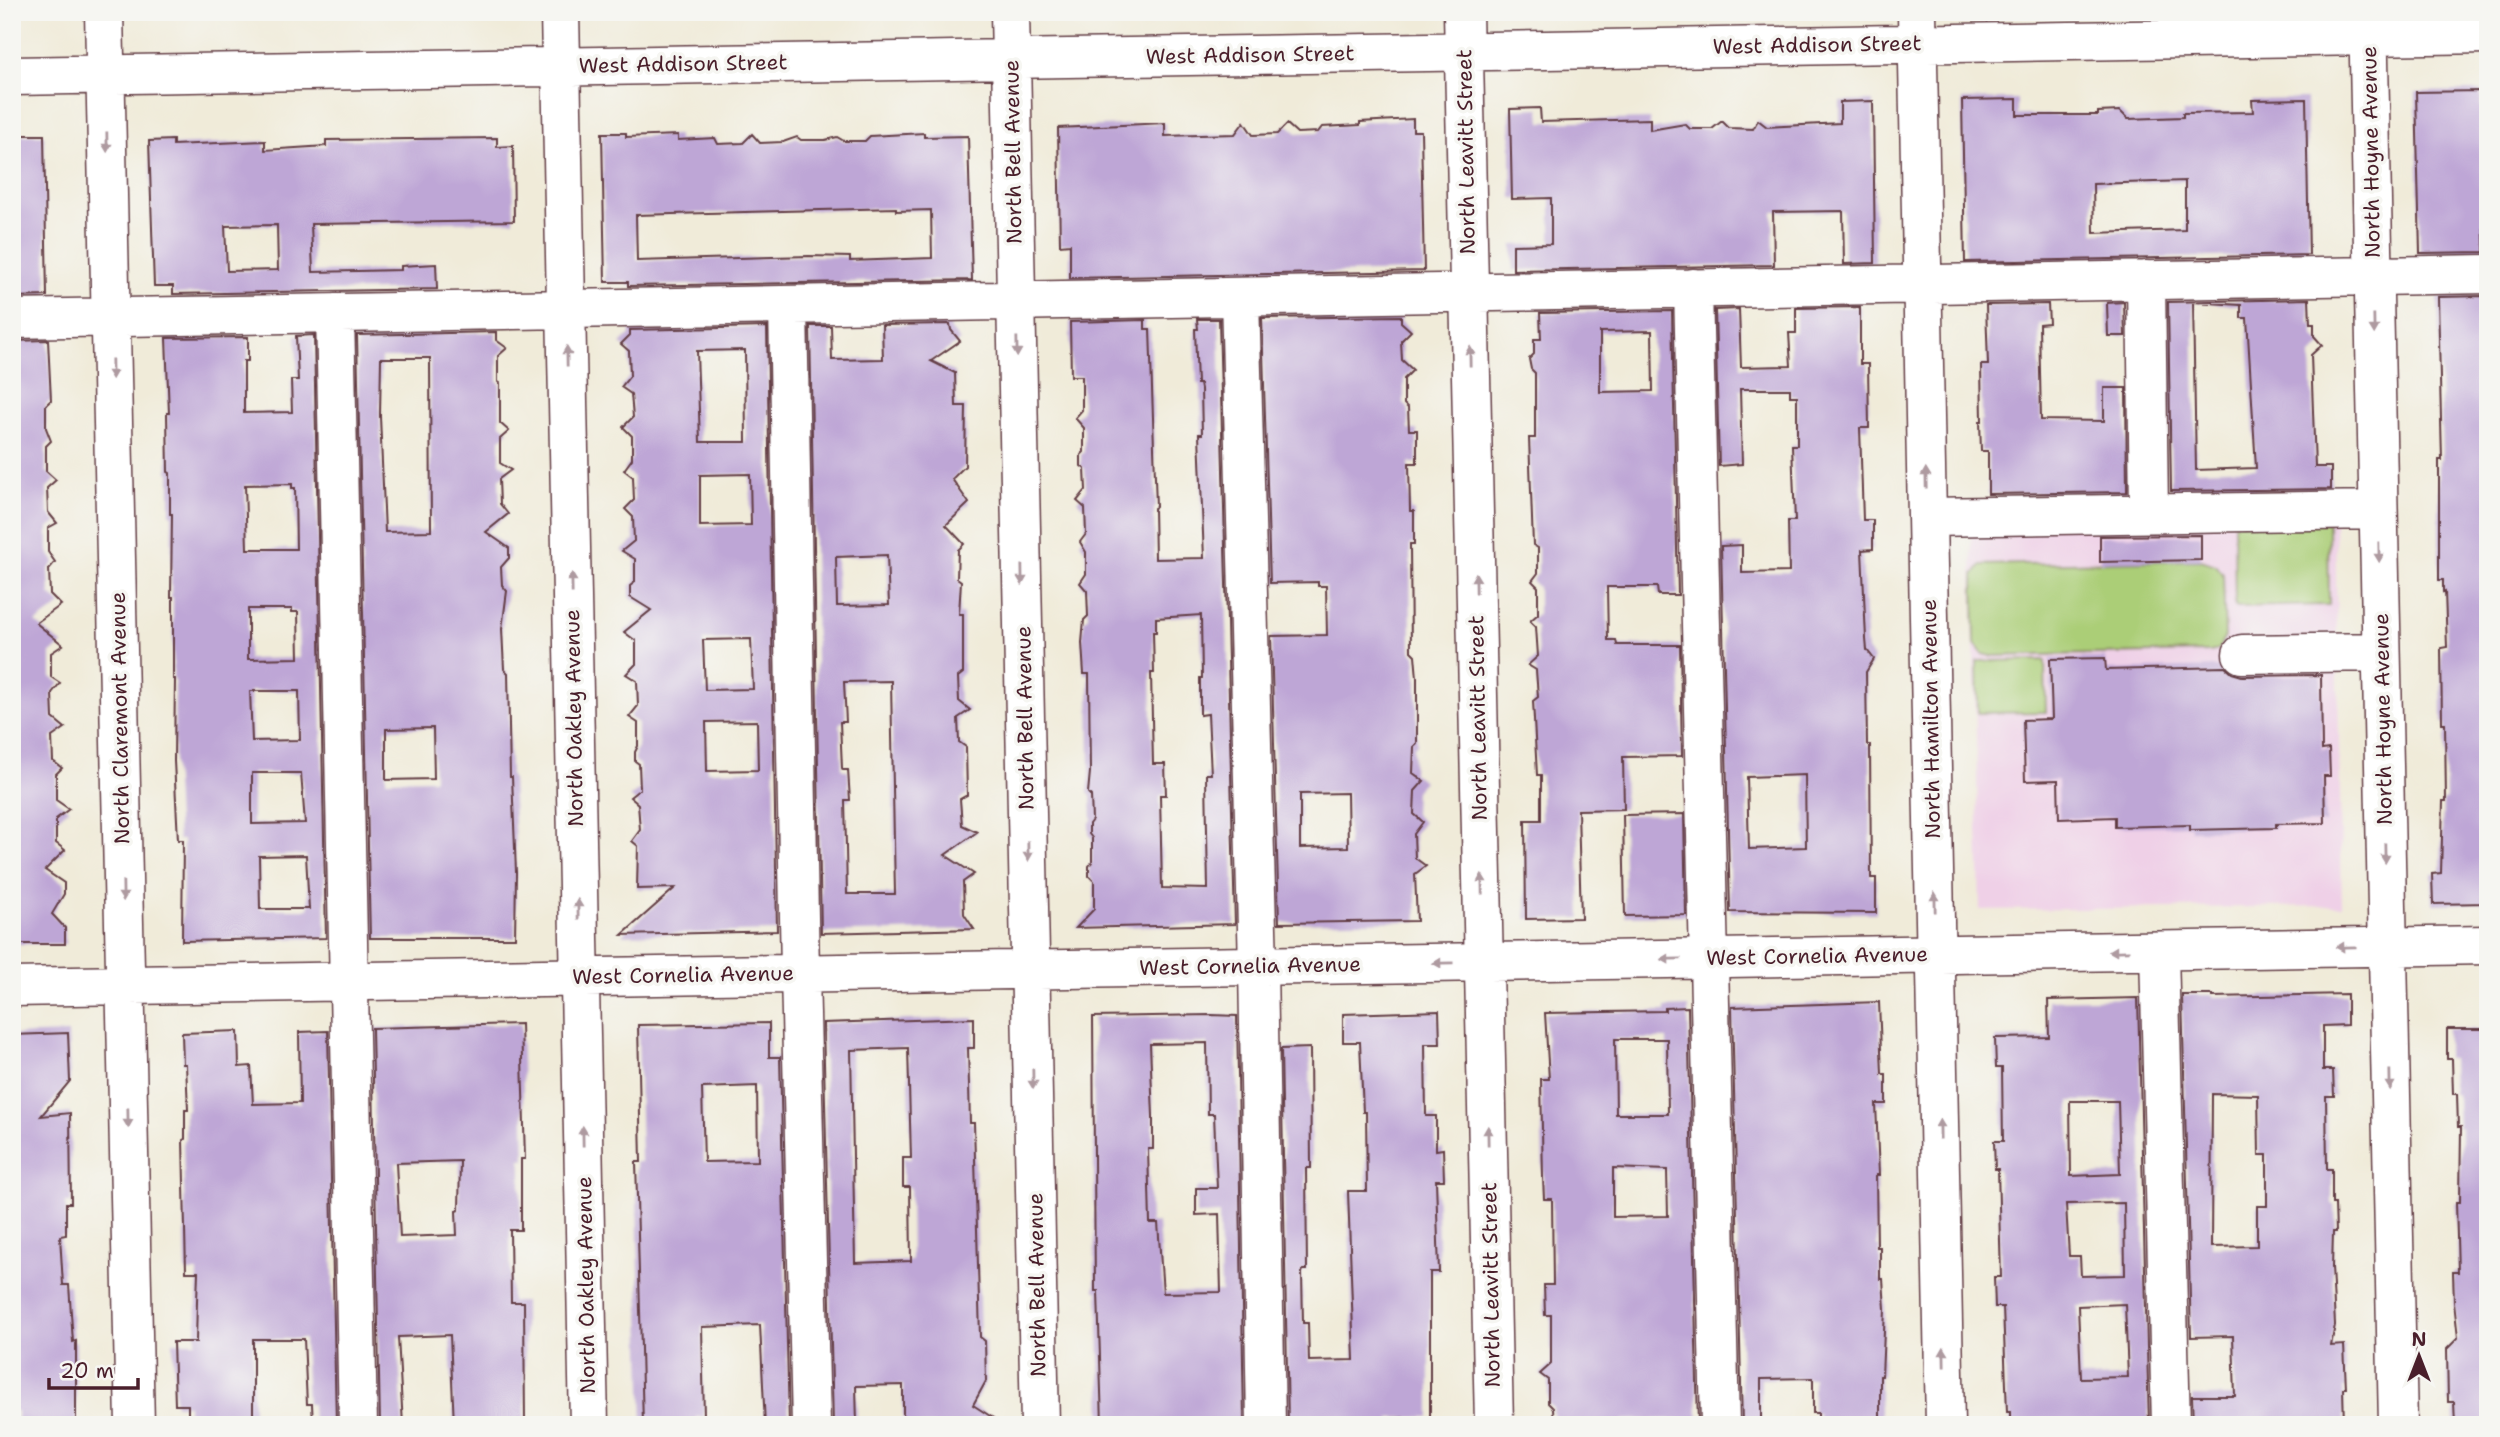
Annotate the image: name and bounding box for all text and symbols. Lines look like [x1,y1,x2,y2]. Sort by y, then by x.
street label: West Addison Street [1712,29,1922,61]
street label: West Addison Street [1145,39,1355,71]
street label: North Hoyne Avenue [2355,46,2387,258]
street label: West Addison Street [578,48,788,80]
street label: North Leavitt Street [1450,49,1482,255]
street label: North Bell Avenue [997,60,1029,244]
one-way arrow [101,131,113,153]
one-way arrow [2368,314,2380,336]
one-way arrow [1011,337,1023,359]
one-way arrow [561,344,573,366]
one-way arrow [1465,345,1476,367]
one-way arrow [106,359,118,381]
one-way arrow [1921,467,1932,489]
one-way arrow [2373,541,2385,563]
one-way arrow [1016,564,1028,586]
one-way arrow [566,572,577,594]
one-way arrow [1470,572,1481,594]
street label: North Claremont Avenue [104,591,136,845]
street label: North Hamilton Avenue [1915,599,1947,839]
street label: North Oakley Avenue [558,609,590,827]
street label: North Hoyne Avenue [2367,613,2399,825]
street label: North Leavitt Street [1462,615,1494,821]
street label: North Bell Avenue [1009,626,1041,810]
one-way arrow [1022,841,1034,863]
one-way arrow [2380,842,2391,864]
one-way arrow [1476,873,1488,895]
one-way arrow [118,880,129,902]
one-way arrow [1929,890,1941,912]
one-way arrow [573,897,584,919]
street label: West Cornelia Avenue [1706,940,1928,972]
one-way arrow [2335,941,2357,953]
one-way arrow [2107,946,2129,957]
street label: West Cornelia Avenue [1139,950,1361,982]
one-way arrow [1659,953,1681,965]
one-way arrow [1432,957,1454,968]
street label: West Cornelia Avenue [572,959,794,991]
one-way arrow [1027,1068,1038,1090]
one-way arrow [2385,1069,2396,1091]
one-way arrow [123,1107,134,1129]
one-way arrow [1934,1118,1945,1140]
one-way arrow [577,1125,589,1147]
one-way arrow [1482,1125,1493,1147]
street label: North Oakley Avenue [570,1176,602,1394]
street label: North Leavitt Street [1475,1182,1507,1388]
street label: North Bell Avenue [1021,1193,1053,1377]
north arrow [2384,1322,2454,1392]
text: N [2411,1327,2427,1352]
one-way arrow [1938,1345,1950,1367]
scale bar [49,1346,138,1390]
text: 20 m [60,1357,114,1385]

